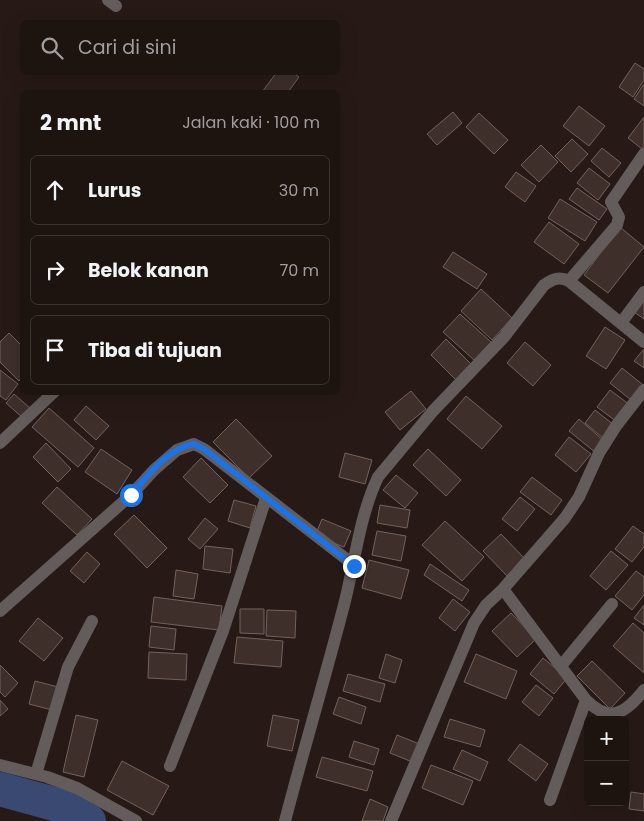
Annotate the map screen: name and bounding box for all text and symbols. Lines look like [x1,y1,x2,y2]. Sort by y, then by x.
search box [20,20,340,75]
icon: search [38,34,66,62]
text: Cari di sini [78,34,176,61]
text: 2 mnt [40,108,101,137]
text: Jalan kaki · 100 m [182,111,320,134]
icon: ahead [41,176,69,204]
text: Lurus [88,177,141,204]
text: 30 m [279,179,319,202]
icon: right [41,256,69,284]
text: Belok kanan [88,257,209,284]
text: 70 m [279,259,319,282]
icon: arrive [41,336,69,364]
text: Tiba di tujuan [88,337,222,364]
route start [120,484,143,507]
route end [343,555,366,578]
map controls [584,716,629,806]
button: + [584,716,629,761]
button: − [584,761,629,806]

